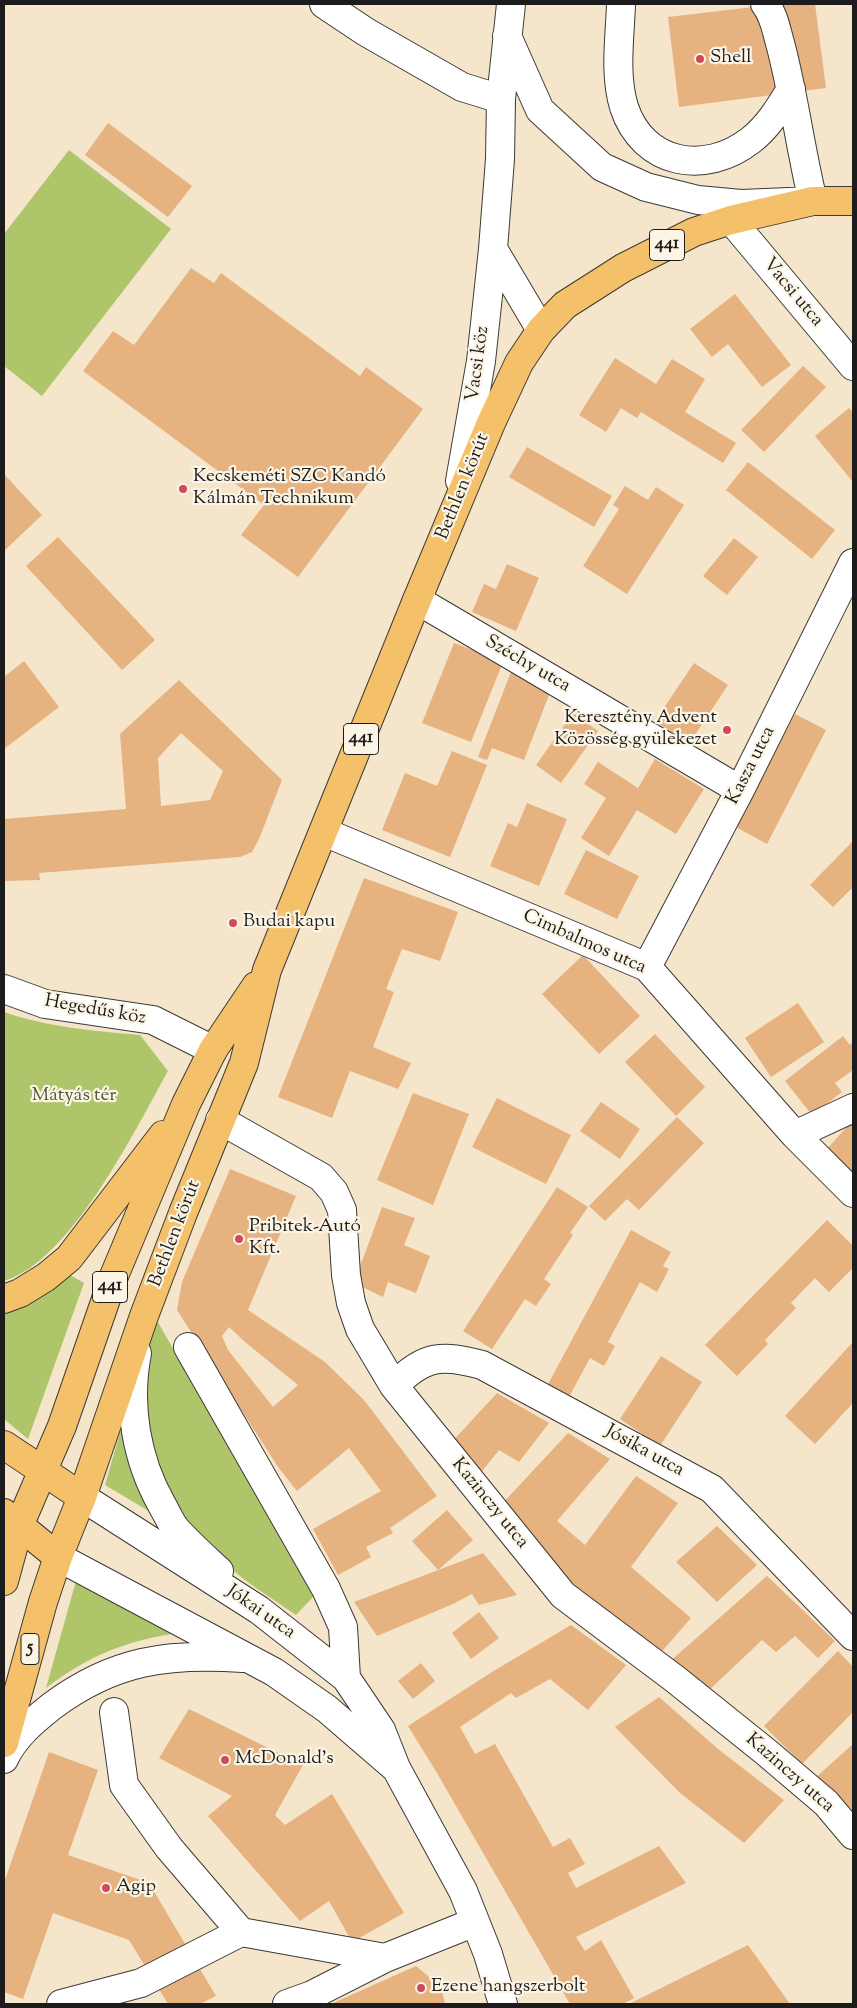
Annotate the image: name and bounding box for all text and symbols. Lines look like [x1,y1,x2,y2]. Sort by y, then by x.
place label: Shell [710,48,752,70]
marker: Shell [694,53,706,65]
road number: 441 [650,230,684,260]
street label: Vacsi utca [757,254,827,332]
street label: Vacsi köz [462,325,496,403]
street label: Bethlen körút [432,431,496,543]
place label: Kecskeméti SZC Kandó Kálmán Technikum [193,467,386,511]
marker: Kecskeméti SZC Kandó Kálmán Technikum [177,483,189,495]
street label: Széchy utca [480,631,574,699]
place label: Keresztény Advent Közösség gyülekezet [554,708,717,752]
street label: Kasza utca [723,723,781,809]
road number: 441 [344,724,378,754]
marker: Keresztény Advent Közösség gyülekezet [721,724,733,736]
street label: Cimbalmos utca [519,906,649,980]
place label: Budai kapu [243,912,335,934]
marker: Budai kapu [227,917,239,929]
street label: Hegedűs köz [43,991,147,1031]
park label: Mátyás tér [32,1086,116,1108]
street label: Bethlen körút [145,1177,207,1291]
place label: Pribitek-Autó Kft. [249,1217,361,1261]
marker: Pribitek-Autó Kft. [233,1233,245,1245]
road number: 441 [92,1272,128,1302]
street label: Jósika utca [601,1421,687,1483]
street label: Kazinczy utca [445,1454,533,1554]
street label: Jókai utca [221,1581,299,1645]
road number: 5 [21,1634,39,1665]
street label: Kazinczy utca [740,1729,838,1819]
place label: McDonald's [235,1749,334,1771]
marker: McDonald's [219,1754,231,1766]
place label: Agip [116,1877,156,1899]
marker: Agip [100,1882,112,1894]
place label: Ezene hangszerbolt [431,1977,585,1999]
marker: Ezene hangszerbolt [415,1982,427,1994]

